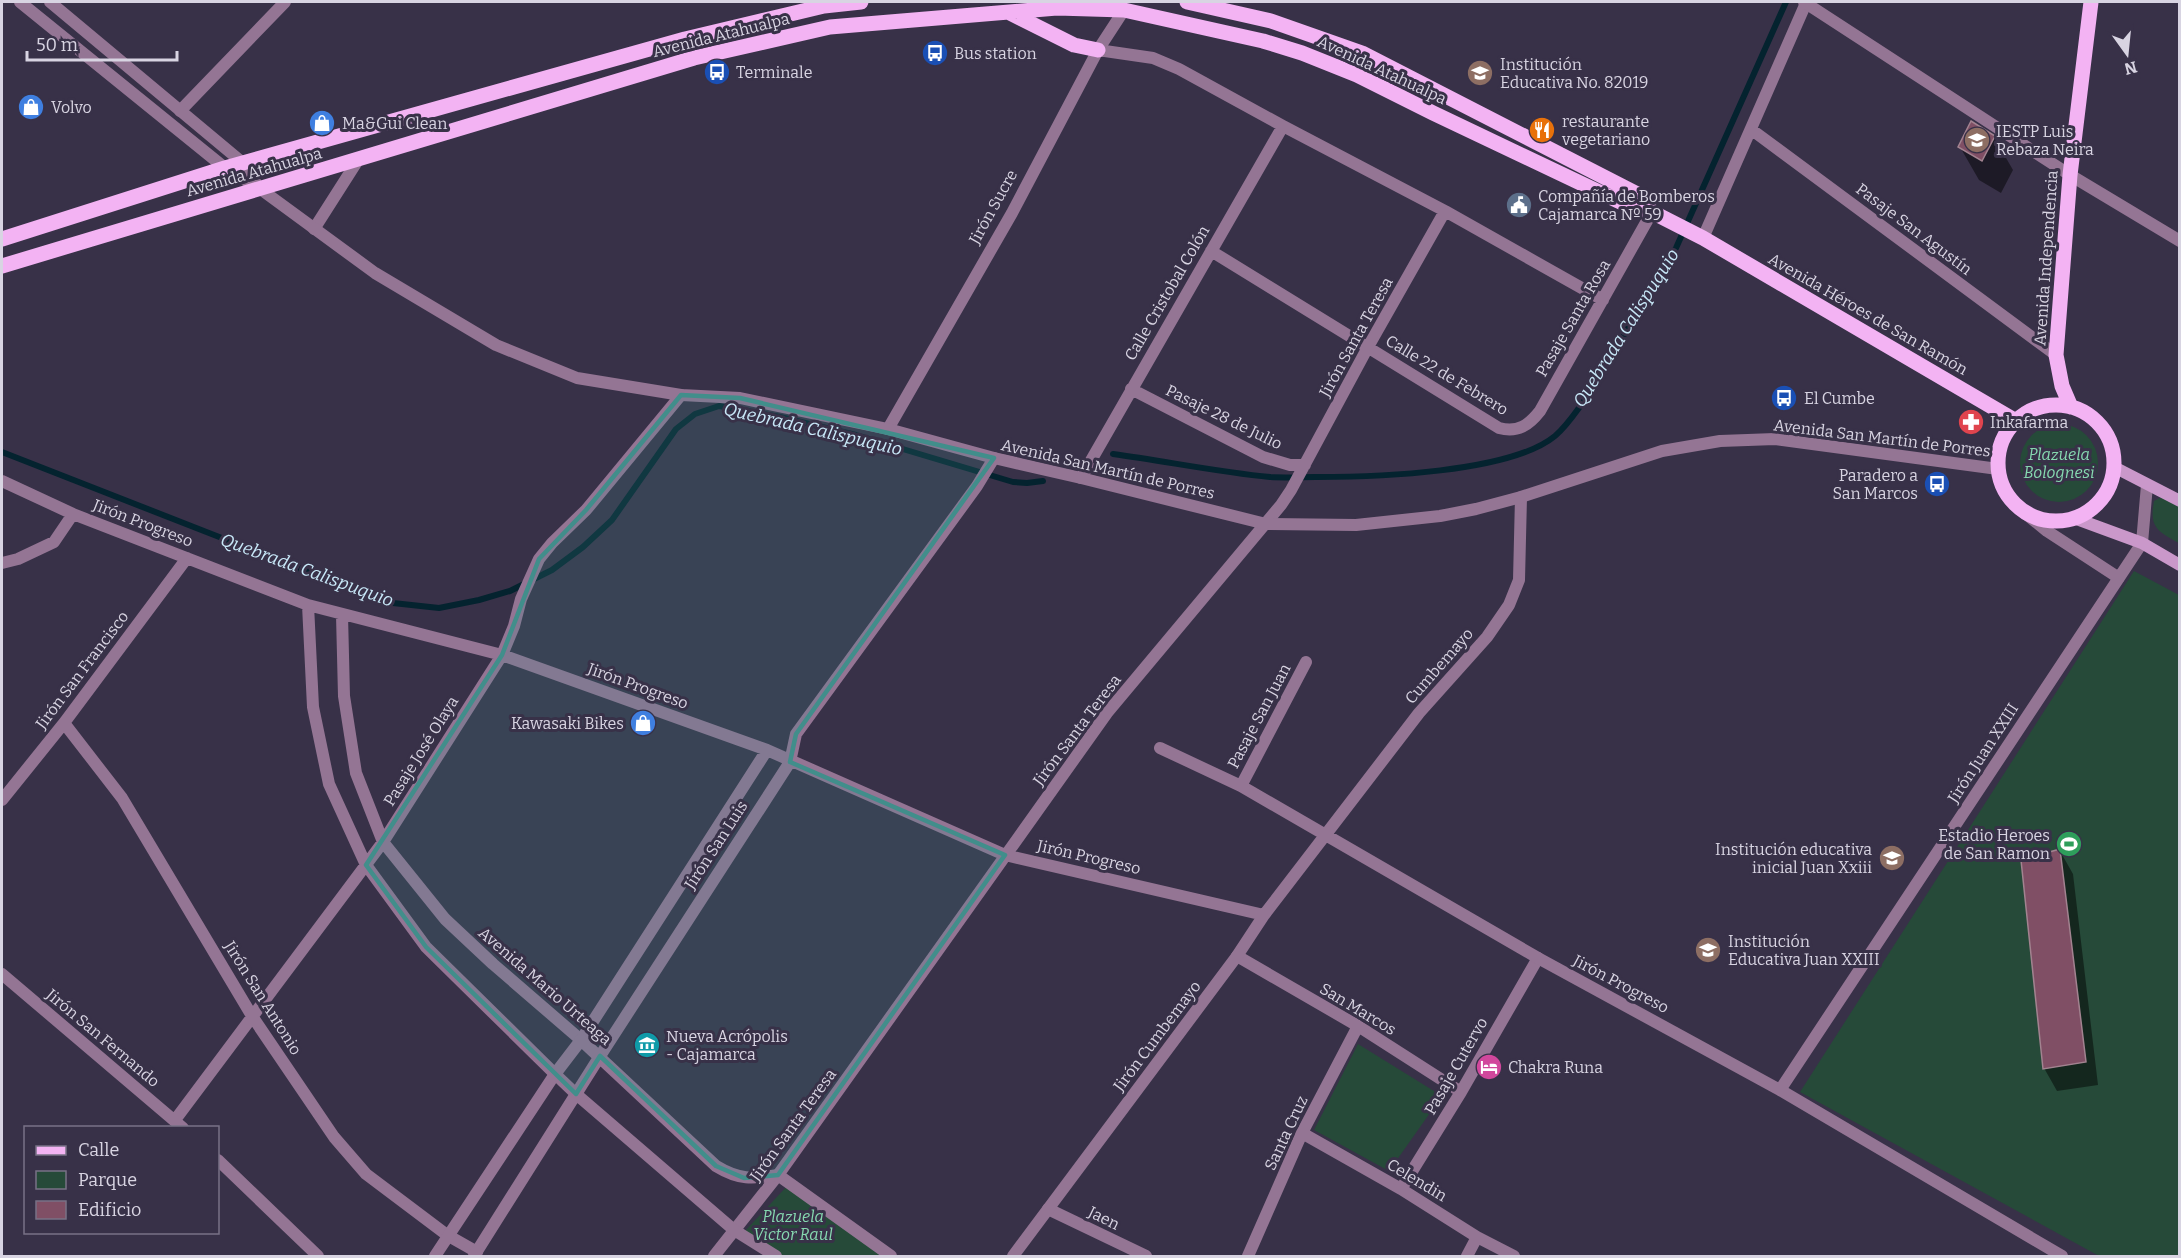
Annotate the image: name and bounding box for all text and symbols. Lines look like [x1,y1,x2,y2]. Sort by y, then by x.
street label: Avenida Atahualpa [651,9,792,61]
scale bar [27,24,177,62]
north arrow [2097,24,2157,84]
street label: Avenida Atahualpa [1314,32,1450,108]
text: 50 m [36,34,78,56]
bus stop icon: Bus station [920,38,950,68]
place label: Bus station [954,44,1037,63]
place label: Institución Educativa No. 82019 [1500,55,1648,92]
bus stop icon: Terminale [702,57,732,87]
text: N [2122,57,2139,79]
school or university icon: Institución Educativa No. 82019 [1465,58,1495,88]
place label: Terminale [736,63,812,82]
shop icon: Volvo [16,92,46,122]
place label: Volvo [51,98,92,117]
shop icon: Ma&Gui Clean [307,108,337,138]
place label: restaurante vegetariano [1561,112,1650,149]
place label: Ma&Gui Clean [342,114,447,133]
restaurant icon: restaurante vegetariano [1527,115,1557,145]
place label: IESTP Luis Rebaza Neira [1996,122,2094,159]
school or university icon: IESTP Luis Rebaza Neira [1962,125,1992,155]
street label: Avenida Atahualpa [184,143,324,200]
street label: Jirón Sucre [964,167,1021,248]
street label: Avenida Independencia [2030,169,2062,346]
street label: Pasaje San Agustín [1852,179,1976,279]
place label: Compañía de Bomberos Cajamarca Nº 59 [1538,187,1715,224]
public building icon: Compañía de Bomberos Cajamarca Nº 59 [1504,190,1534,220]
street label: Calle Cristobal Colón [1121,222,1213,364]
water label: Quebrada Calispuquio [1568,245,1684,411]
street label: Avenida Héroes de San Ramón [1765,249,1971,379]
street label: Pasaje Santa Rosa [1532,256,1614,380]
street label: Jirón Santa Teresa [1315,274,1397,401]
street label: Calle 22 de Febrero [1382,331,1512,419]
street label: Pasaje 28 de Julio [1163,381,1285,453]
bus stop icon: El Cumbe [1769,383,1799,413]
place label: El Cumbe [1804,389,1875,408]
water label: Quebrada Calispuquio [722,398,904,460]
pharmacy icon: Inkafarma [1956,407,1986,437]
place label: Inkafarma [1990,413,2068,432]
street label: Avenida San Martín de Porres [1772,415,1992,461]
street label: Avenida San Martín de Porres [999,435,1217,503]
park label: Plazuela Bolognesi [2023,445,2095,482]
place label: Paradero a San Marcos [1832,466,1918,503]
bus stop icon: Paradero a San Marcos [1922,469,1952,499]
street label: Jirón Progreso [89,495,196,551]
water label: Quebrada Calispuquio [217,528,397,612]
street label: Jirón San Francisco [31,607,132,733]
street label: Cumbemayo [1401,624,1477,708]
street label: Jirón Progreso [584,659,691,713]
street label: Pasaje San Juan [1223,660,1295,772]
street label: Jirón Santa Teresa [1028,671,1125,790]
street label: Pasaje José Olaya [380,692,463,809]
street label: Jirón Juan XXIII [1943,700,2022,807]
shop icon: Kawasaki Bikes [628,708,658,738]
place label: Kawasaki Bikes [511,714,624,733]
street label: Jirón San Luis [680,797,752,894]
place label: Estadio Heroes de San Ramon [1938,826,2050,863]
sports icon: Estadio Heroes de San Ramon [2054,829,2084,859]
street label: Jirón Progreso [1034,836,1143,878]
place label: Institución educativa inicial Juan Xxiii [1715,840,1872,877]
school or university icon: Institución educativa inicial Juan Xxiii [1877,843,1907,873]
street label: Avenida Mario Urteaga [475,923,616,1049]
place label: Institución Educativa Juan XXIII [1728,932,1880,969]
school or university icon: Institución Educativa Juan XXIII [1693,935,1723,965]
street label: Jirón San Antonio [220,937,306,1058]
street label: Jirón Progreso [1569,950,1672,1017]
street label: Jirón Cumbemayo [1109,977,1205,1096]
street label: San Marcos [1316,979,1400,1039]
street label: Jirón San Fernando [42,984,164,1091]
street label: Pasaje Cutervo [1420,1014,1492,1118]
place label: Nueva Acrópolis - Cajamarca [666,1027,788,1064]
museum icon: Nueva Acrópolis - Cajamarca [632,1030,662,1060]
hotel icon: Chakra Runa [1474,1052,1504,1082]
place label: Chakra Runa [1508,1058,1603,1077]
street label: Jirón Santa Teresa [745,1065,840,1186]
street label: Santa Cruz [1260,1092,1312,1173]
legend [24,1126,219,1234]
text: Calle [78,1139,119,1161]
street label: Celendin [1384,1155,1450,1205]
text: Parque [78,1169,137,1191]
text: Edificio [78,1199,141,1221]
street label: Jaen [1084,1202,1123,1234]
park label: Plazuela Victor Raul [753,1207,833,1244]

